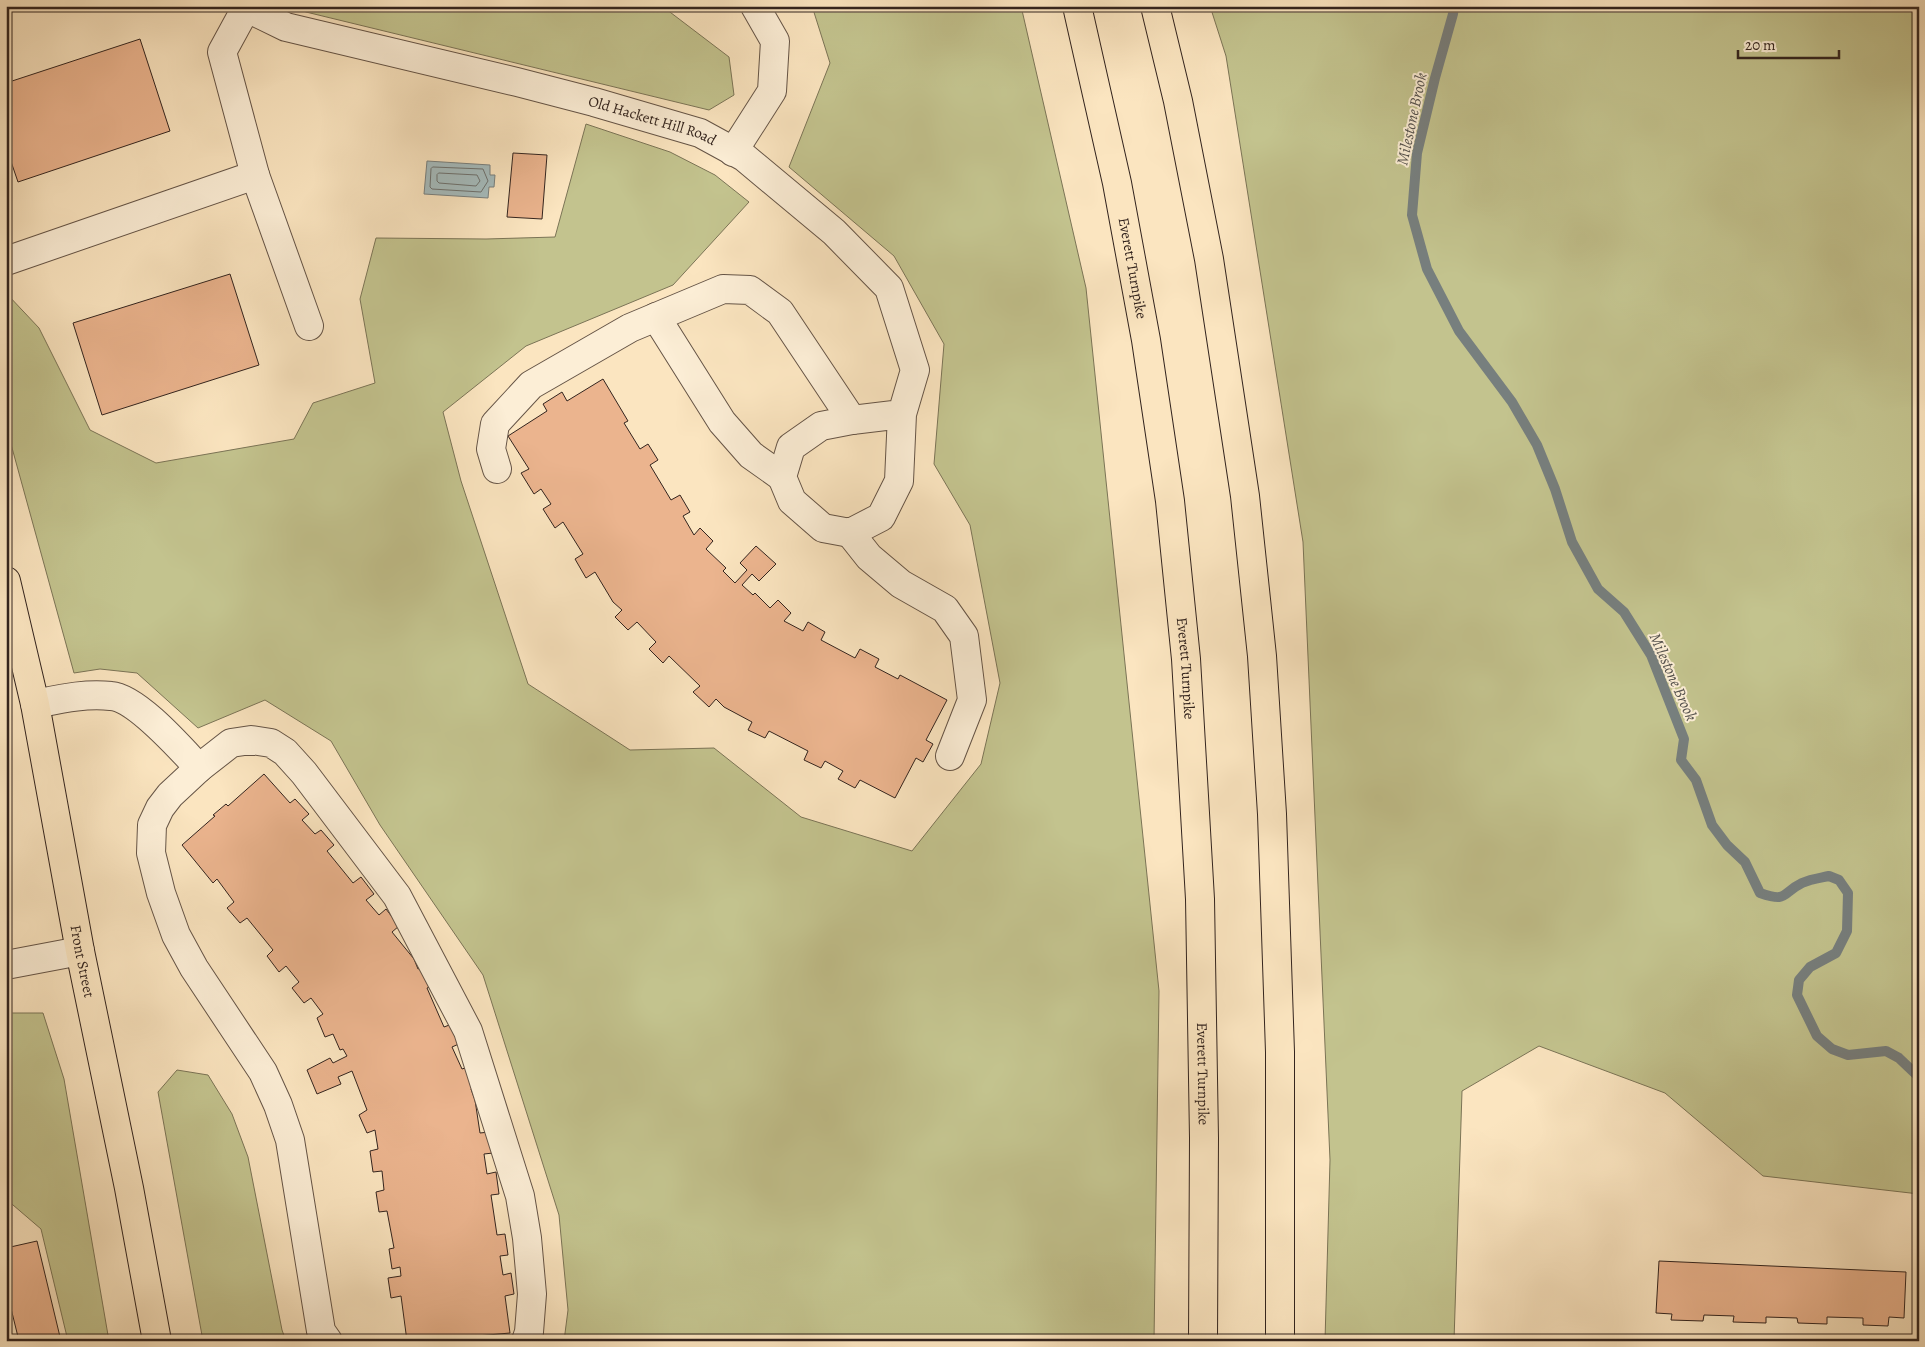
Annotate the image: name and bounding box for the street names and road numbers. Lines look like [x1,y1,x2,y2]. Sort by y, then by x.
street label: Old Hackett Hill Road [586,91,721,151]
street label: Everett Turnpike [1114,216,1152,321]
street label: Everett Turnpike [1172,616,1200,720]
street label: Front Street [65,923,99,999]
street label: Everett Turnpike [1192,1022,1214,1126]

